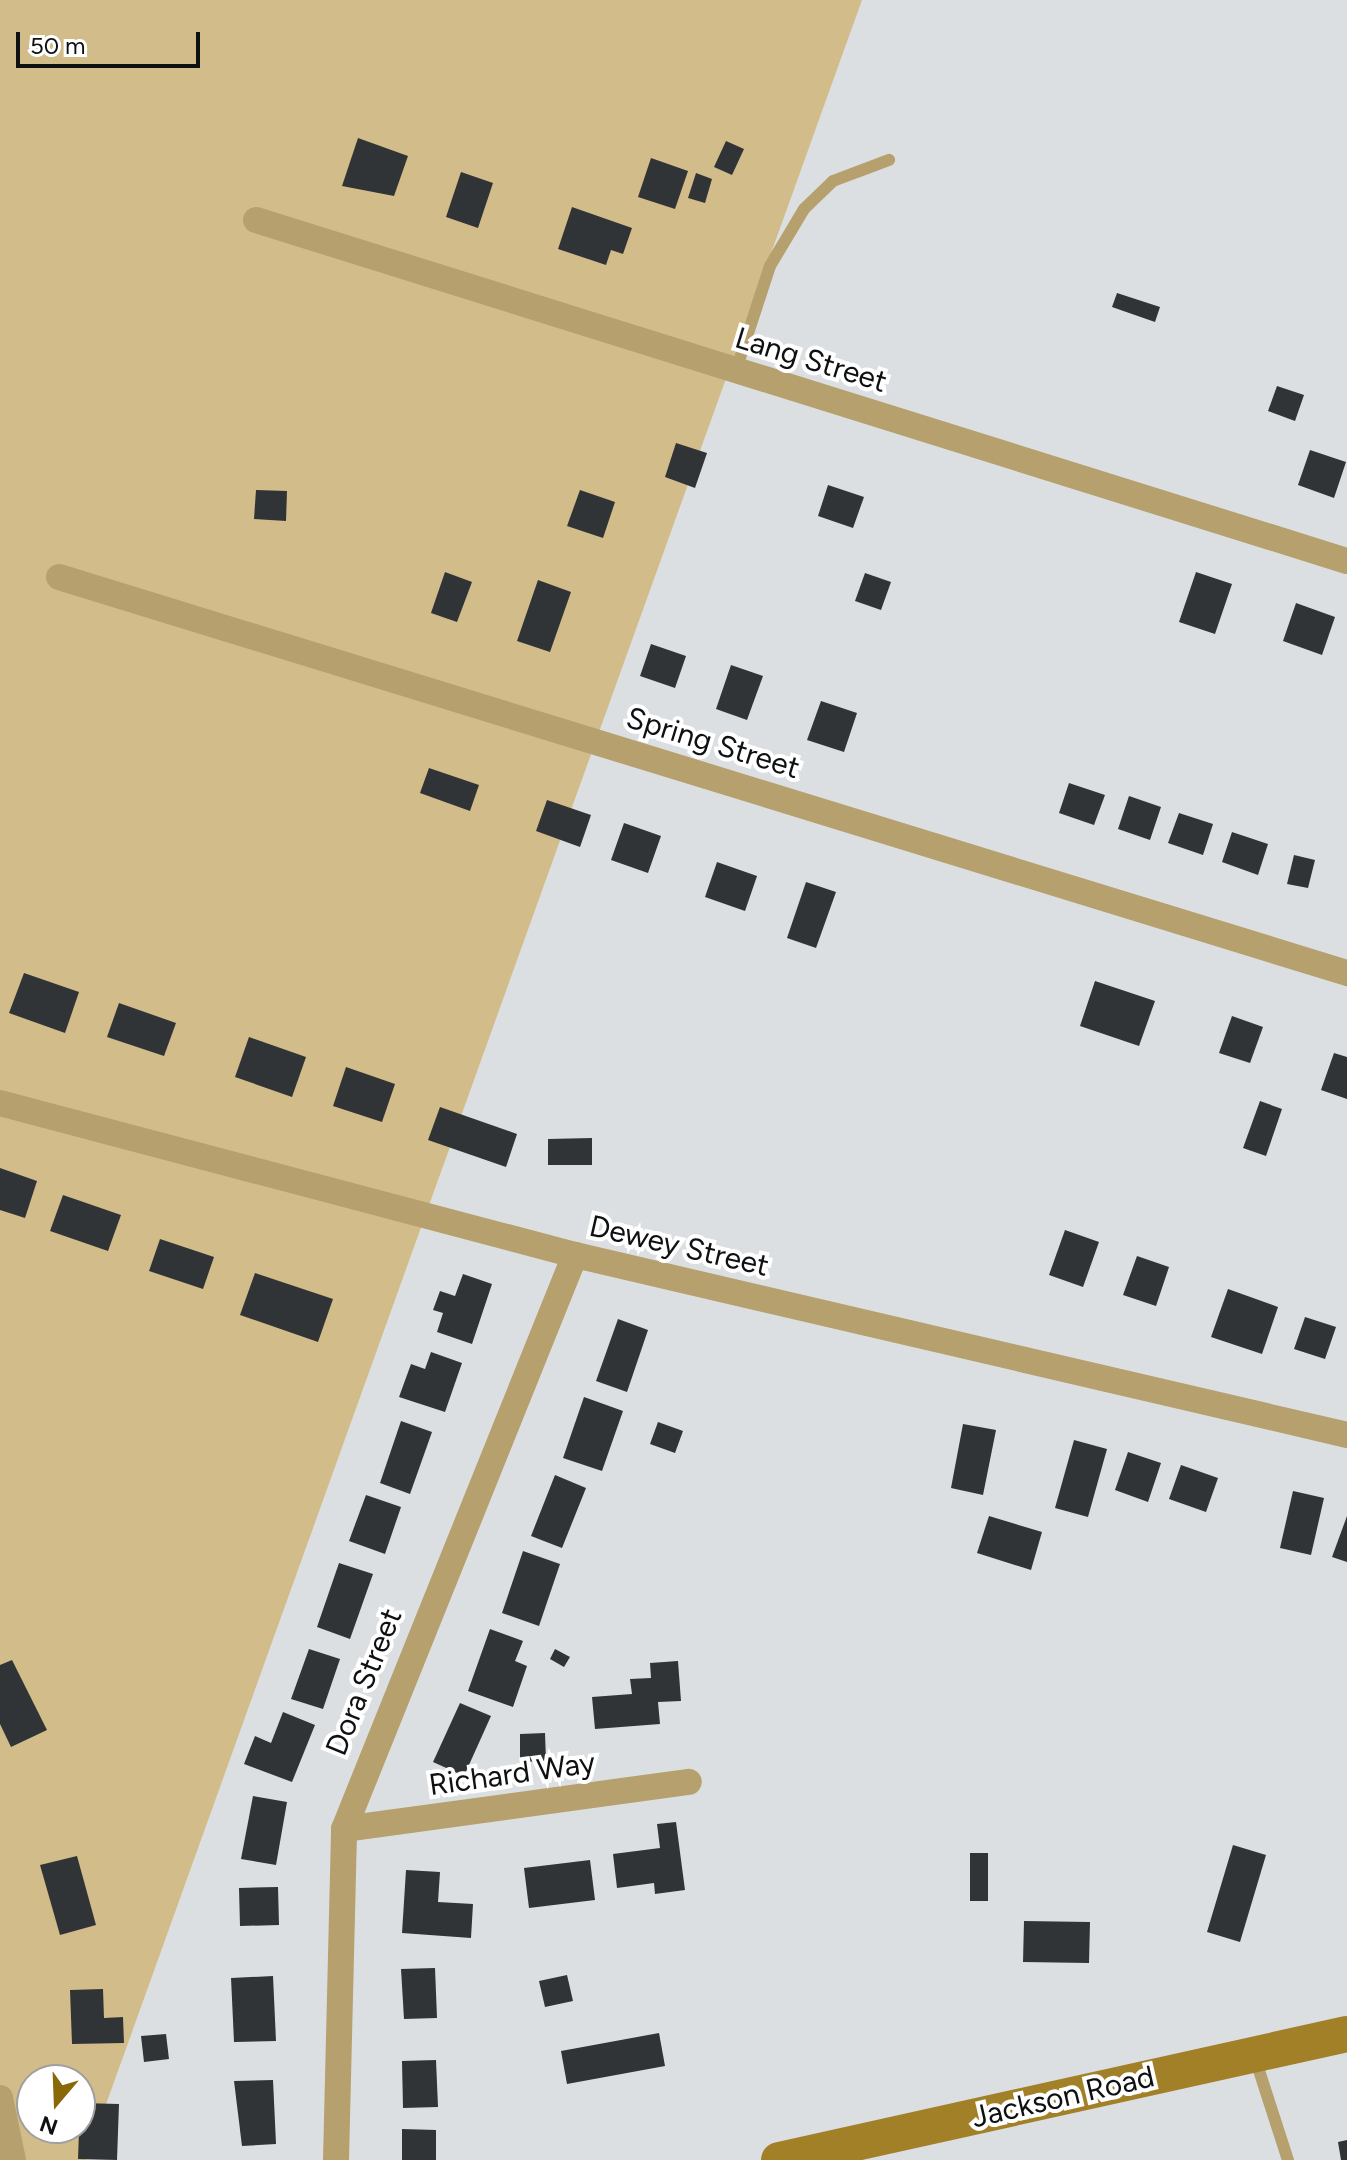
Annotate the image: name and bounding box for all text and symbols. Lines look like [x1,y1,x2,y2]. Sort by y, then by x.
scale bar [20,16,204,66]
text: 50 m [30,31,86,60]
street label: Lang Street [731,320,891,400]
street label: Spring Street [622,700,804,786]
street label: Dewey Street [586,1208,772,1284]
street label: Dora Street [318,1603,410,1761]
street label: Richard Way [427,1745,597,1803]
street label: Jackson Road [968,2059,1158,2135]
north arrow [16,2064,96,2144]
text: N [36,2110,61,2141]

